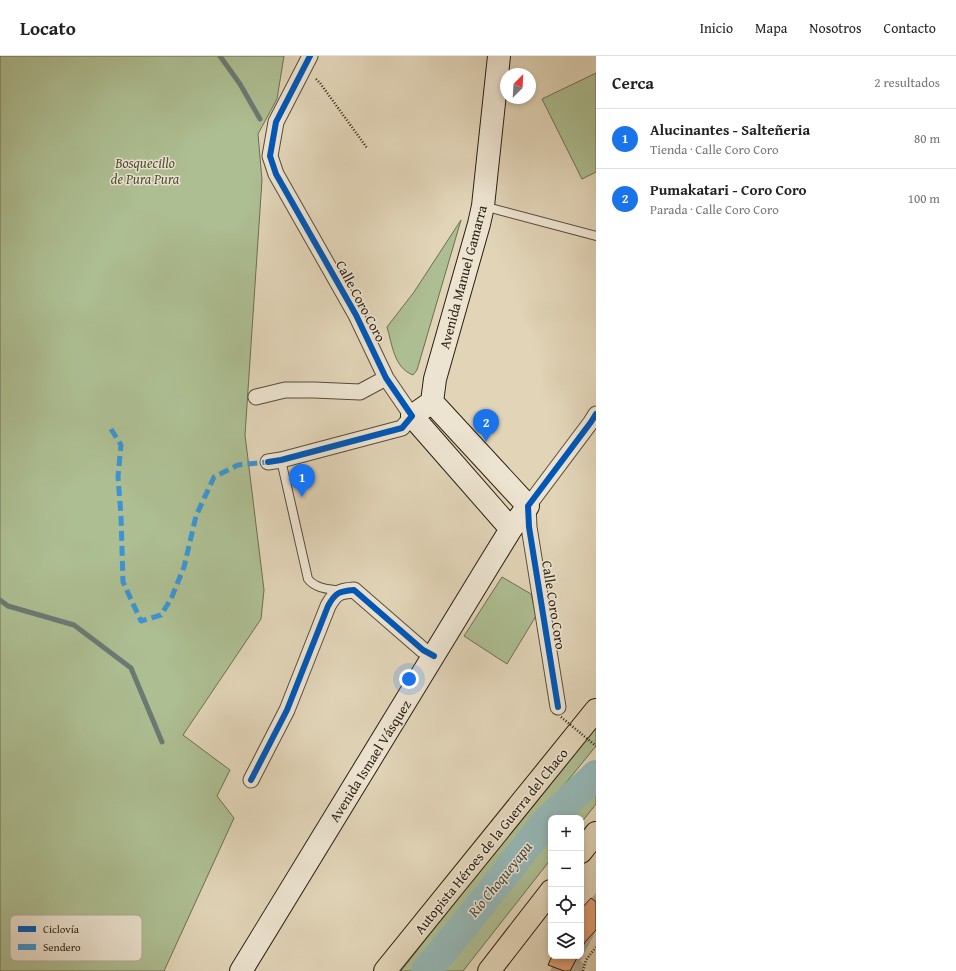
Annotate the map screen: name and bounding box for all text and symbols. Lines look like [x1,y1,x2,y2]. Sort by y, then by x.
text: Locato [20,14,76,42]
text: Inicio [700,18,733,38]
text: Mapa [755,18,787,38]
text: Nosotros [809,18,862,38]
text: Contacto [884,18,936,38]
north arrow [500,68,536,104]
text: Cerca [612,70,654,95]
text: 2 resultados [874,73,940,92]
text: Alucinantes - Salteñeria [650,119,810,140]
text: 1 [622,129,628,148]
text: 80 m [914,129,940,148]
text: Tienda · Calle Coro Coro [650,140,779,159]
park label: Bosquecillo de Pura Pura [111,153,180,189]
text: Pumakatari - Coro Coro [650,179,807,200]
text: 2 [622,189,628,208]
text: 100 m [908,189,940,208]
text: Parada · Calle Coro Coro [650,200,779,219]
street label: Avenida Manuel Gamarra [434,203,492,351]
street label: Calle Coro Coro [331,257,391,345]
pin: 2 [473,409,499,442]
pin: 1 [289,464,315,497]
street label: Calle Coro Coro [537,559,571,651]
your location [399,669,419,689]
street label: Avenida Ismael Vásquez [324,696,416,826]
street label: Autopista Héroes de la Guerra del Chaco [409,744,573,938]
map controls [548,815,584,959]
button: + [548,815,584,851]
water label: Río Choqueyapu [462,836,537,922]
button: − [548,851,584,887]
button: locate [548,887,584,923]
legend [10,915,142,961]
text: Ciclovía [43,921,80,937]
button: layers [548,923,584,959]
text: Sendero [43,939,81,955]

